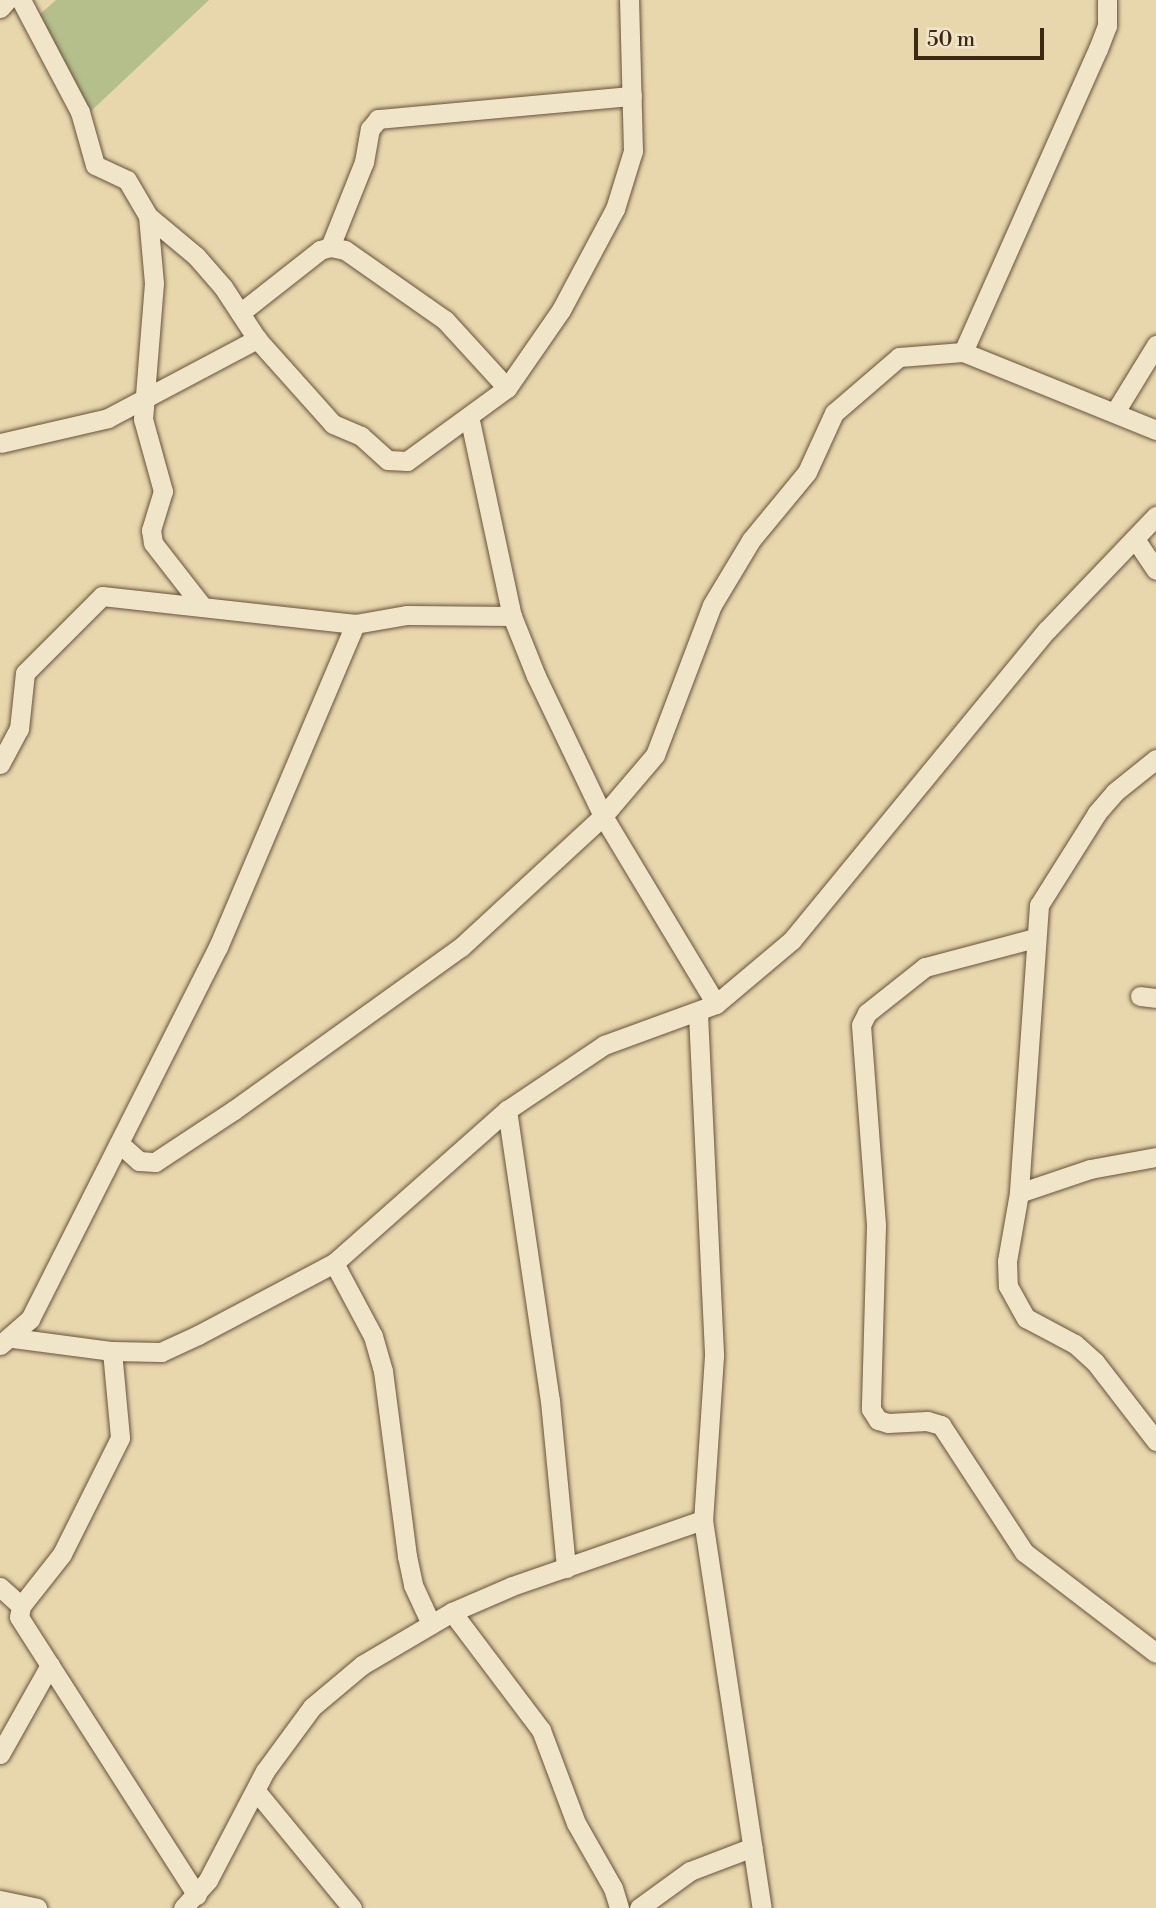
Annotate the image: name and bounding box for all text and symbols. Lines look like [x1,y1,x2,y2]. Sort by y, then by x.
scale bar [918,14,1048,58]
text: 50 m [927,27,975,53]

